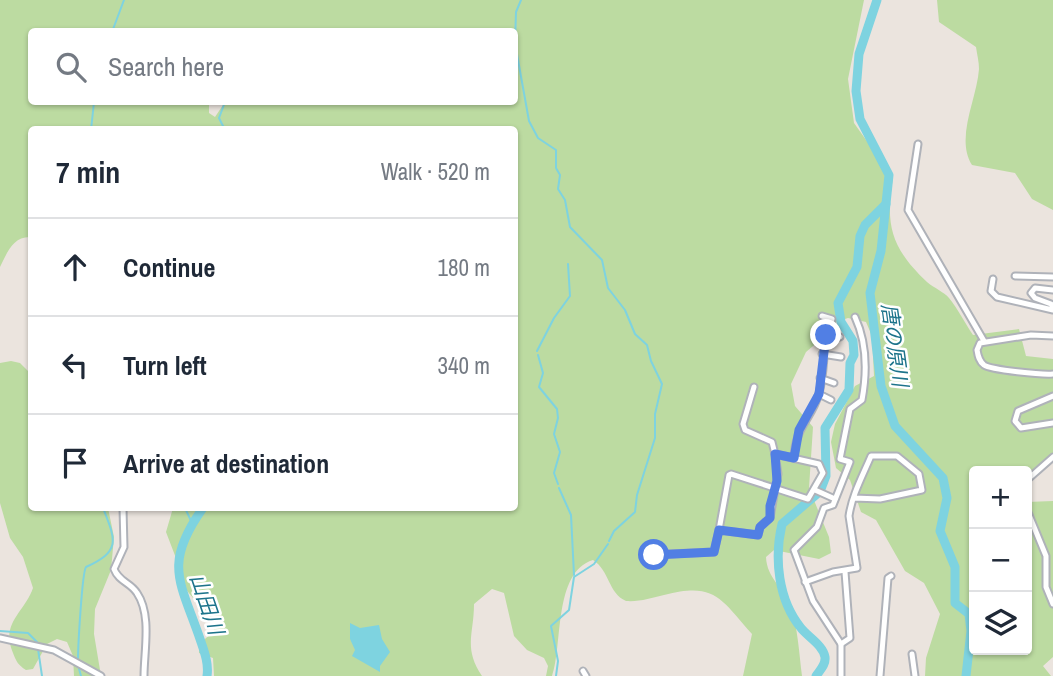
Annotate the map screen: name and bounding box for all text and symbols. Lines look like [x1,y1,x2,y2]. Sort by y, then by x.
search box [28,28,518,105]
icon: search [52,48,90,86]
text: Search here [108,49,224,84]
text: 7 min [56,152,120,192]
text: Walk · 520 m [381,156,490,187]
icon: ahead [56,248,94,286]
text: Continue [123,250,215,285]
text: 180 m [438,252,490,283]
water label: 唐の原川 [875,301,915,391]
route end [810,319,841,350]
icon: left [56,346,94,384]
text: Turn left [123,348,207,383]
text: 340 m [438,350,490,381]
icon: arrive [56,444,94,482]
text: Arrive at destination [123,446,329,481]
map controls [969,466,1032,655]
button: + [969,466,1032,529]
button: − [969,529,1032,592]
route start [638,539,669,570]
water label: 山田川 [183,569,232,640]
button: layers [969,592,1032,655]

